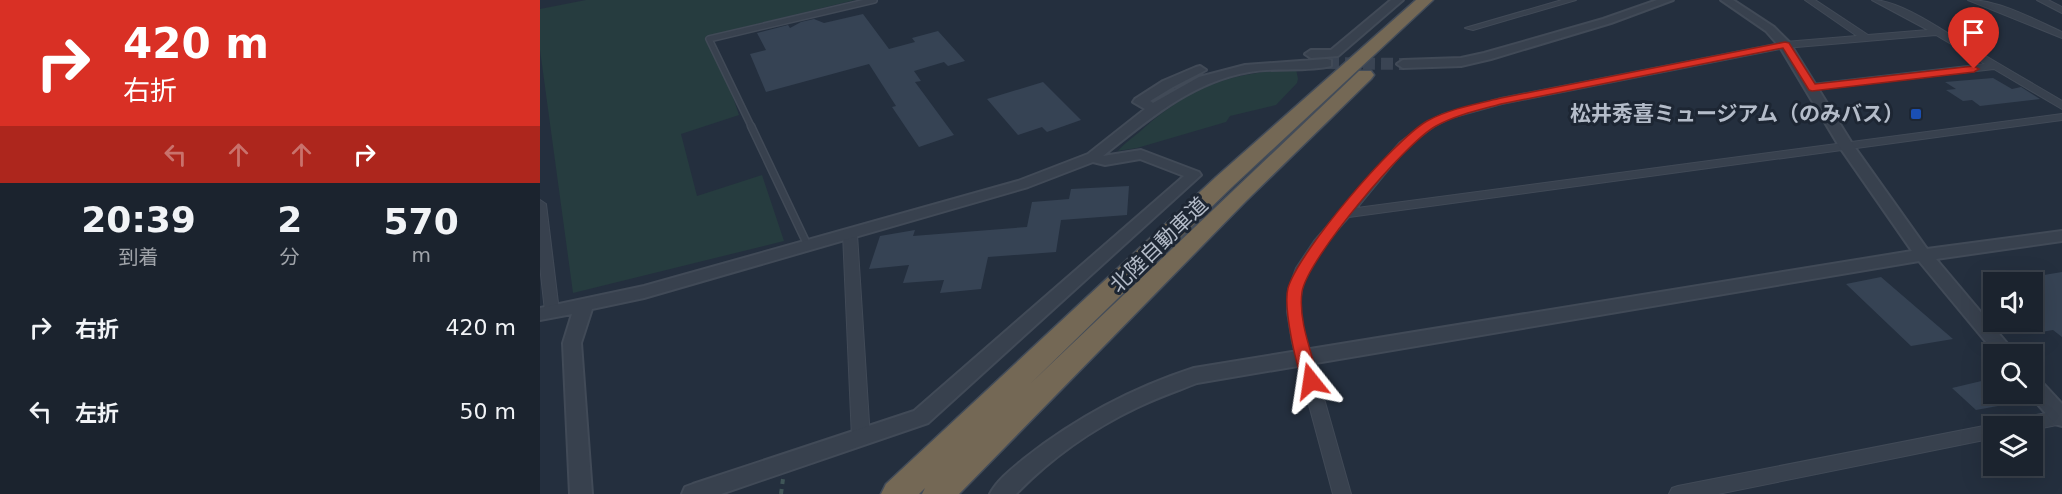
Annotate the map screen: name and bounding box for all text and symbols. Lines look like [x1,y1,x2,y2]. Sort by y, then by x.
pin [1948,7,1999,69]
icon: arrive [1957,16,1990,49]
text: 420 m [123,19,269,68]
icon: right [24,24,102,102]
text: 右折 [123,75,177,106]
place label: 松井秀喜ミュージアム（のみバス） [1570,102,1904,126]
marker: 松井秀喜ミュージアム（のみバス） [1909,107,1923,121]
icon: left [159,138,192,171]
icon: ahead [222,138,255,171]
icon: ahead [285,138,318,171]
icon: right [348,138,381,171]
street label: 北陸自動車道 [1105,193,1213,297]
text: 20:39 [81,199,196,240]
text: 2 [277,199,302,240]
text: 570 [384,201,459,242]
text: m [411,243,431,267]
text: 到着 [119,245,159,269]
text: 分 [280,245,300,269]
map controls [1983,272,2043,476]
button: sound [1983,272,2043,332]
icon: right [24,311,57,344]
text: 420 m [446,315,516,340]
text: 右折 [75,317,119,342]
button: search [1983,344,2043,404]
position arrow [1279,349,1343,413]
icon: left [24,395,57,428]
text: 50 m [460,399,516,424]
text: 左折 [75,401,119,426]
button: layers [1983,416,2043,476]

